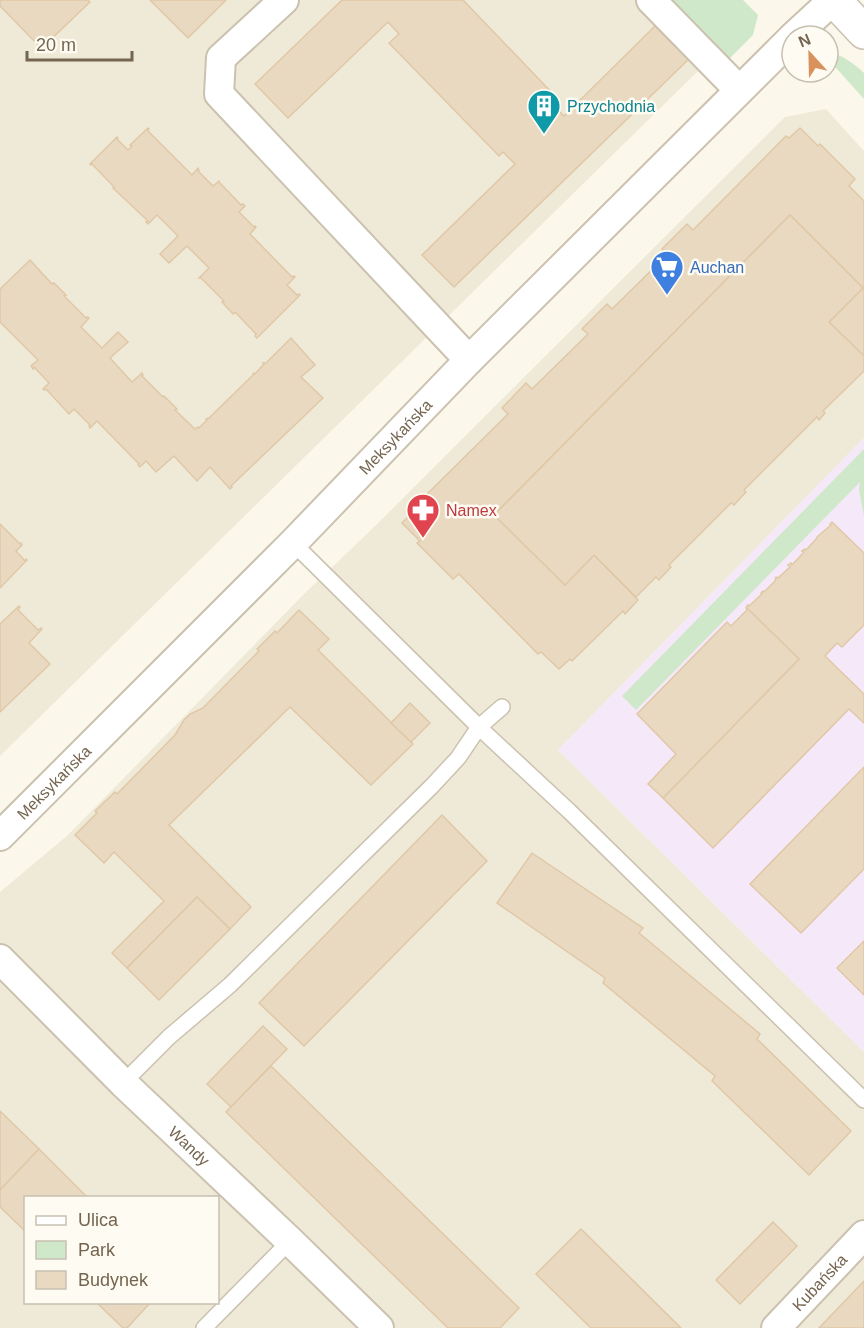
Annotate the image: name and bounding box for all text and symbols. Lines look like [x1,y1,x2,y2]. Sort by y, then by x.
scale bar [27,24,132,62]
north arrow [780,24,840,84]
text: N [796,31,813,51]
text: 20 m [36,35,76,55]
building icon: Przychodnia [526,88,562,135]
place label: Przychodnia [567,98,655,115]
supermarket icon: Auchan [649,249,685,296]
place label: Auchan [690,259,744,276]
street label: Meksykańska [356,396,435,478]
pharmacy icon: Namex [405,492,441,539]
place label: Namex [446,502,497,519]
street label: Meksykańska [14,742,94,823]
street label: Wandy [165,1123,213,1169]
legend [24,1196,219,1304]
text: Ulica [78,1210,119,1230]
text: Park [78,1240,116,1260]
street label: Kubańska [789,1251,850,1314]
text: Budynek [78,1270,149,1290]

